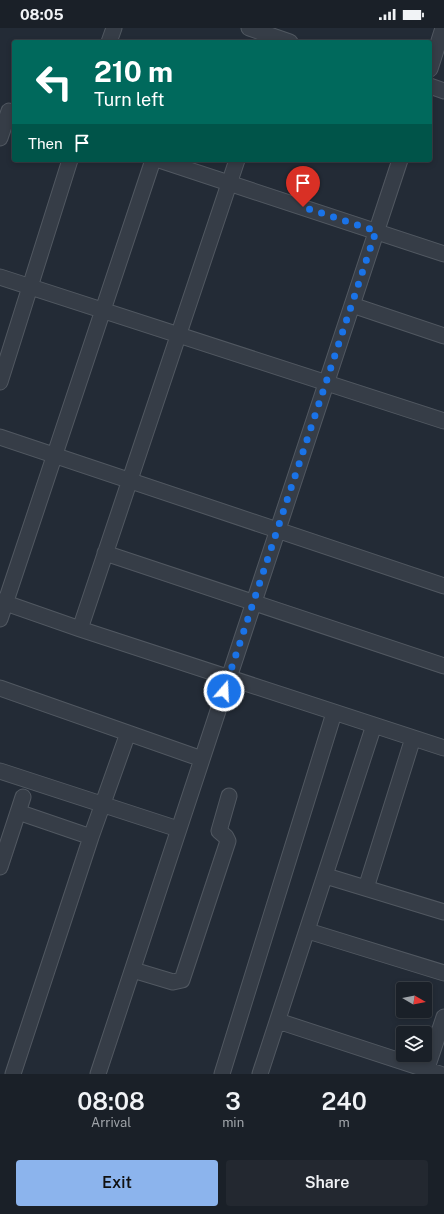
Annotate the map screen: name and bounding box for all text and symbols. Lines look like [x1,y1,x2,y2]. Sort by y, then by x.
text: 08:05 [20,6,64,23]
text: 210 m [94,55,173,88]
icon: left [28,56,80,108]
text: Turn left [94,89,164,110]
icon: arrive [71,132,93,154]
text: Then [28,135,63,152]
pin [286,166,320,207]
icon: arrive [292,172,314,194]
position arrow [203,670,245,712]
north arrow [396,982,432,1018]
map controls [396,982,432,1062]
button: layers [396,1026,432,1062]
text: 08:08 [77,1087,145,1115]
text: 3 [225,1087,241,1115]
text: 240 [321,1087,367,1115]
text: Arrival [91,1115,131,1130]
text: min [222,1115,244,1130]
text: m [338,1115,350,1130]
button: Exit [16,1160,218,1206]
button: Share [226,1160,428,1206]

